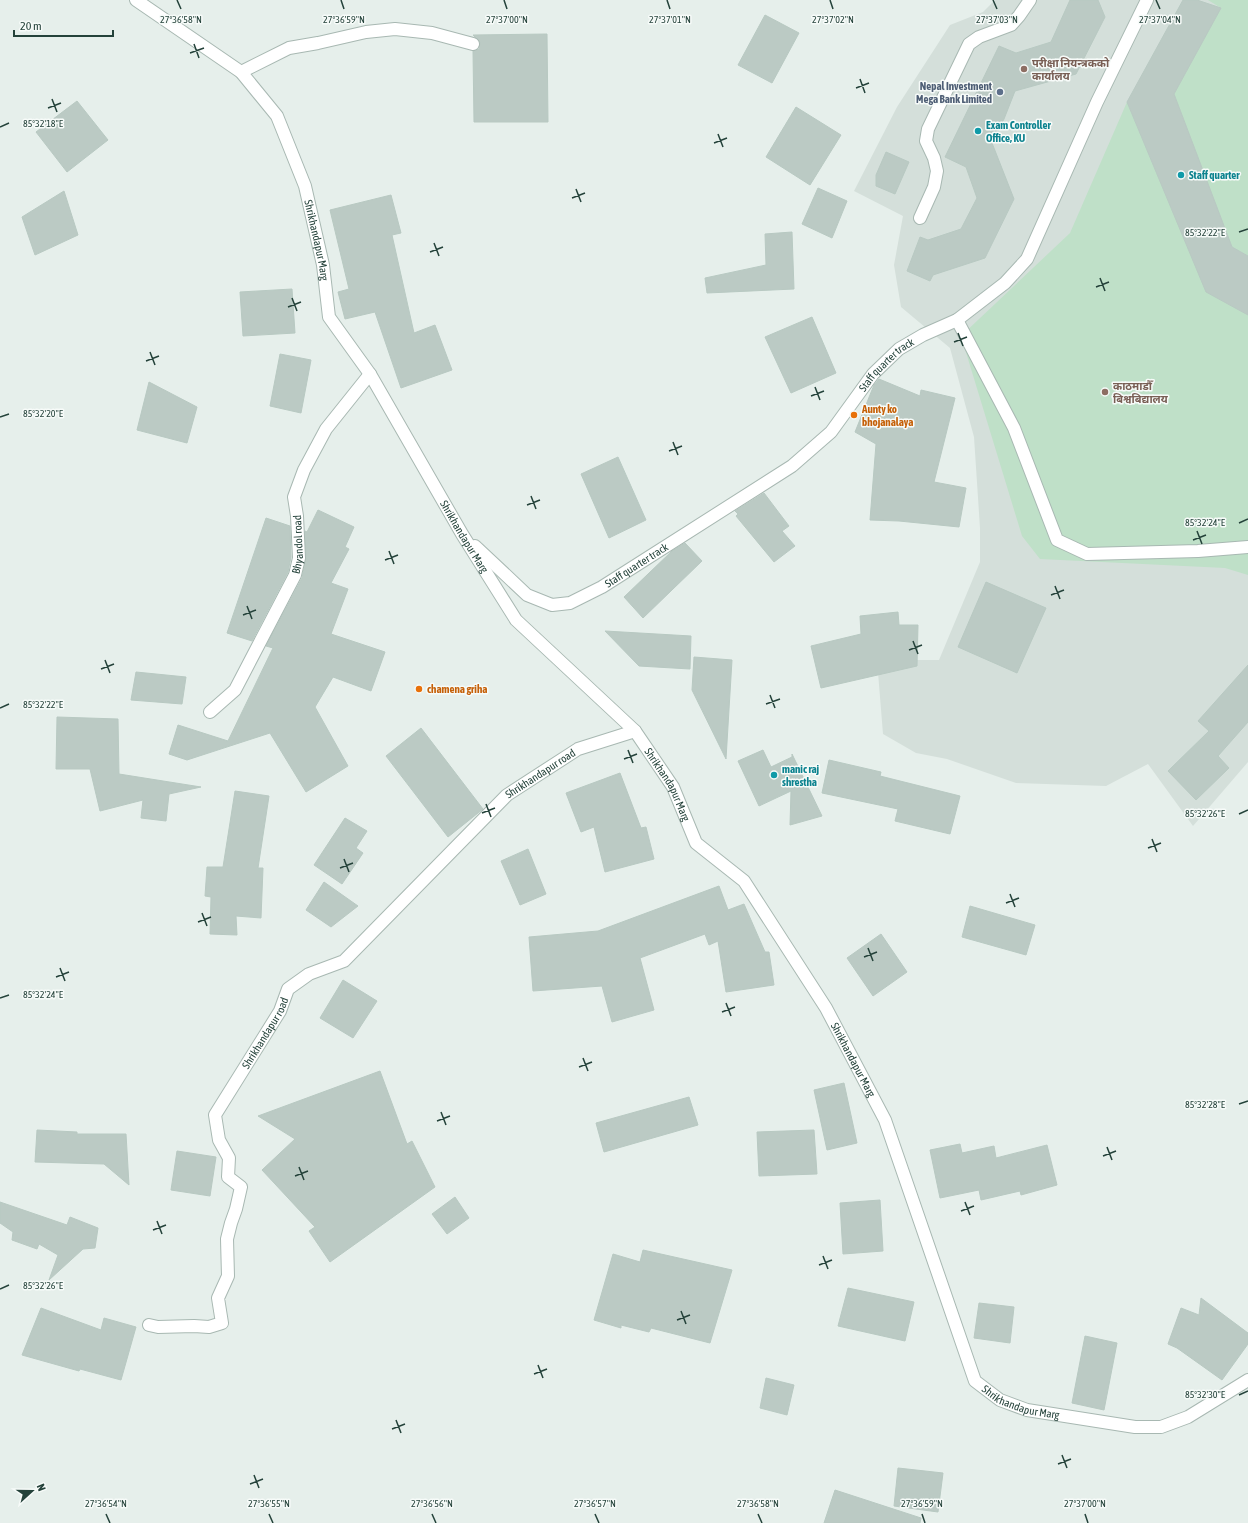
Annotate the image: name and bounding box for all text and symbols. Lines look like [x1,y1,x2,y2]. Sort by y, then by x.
scale bar [14,12,113,38]
text: 27°36'58"N [160,14,202,25]
text: 27°36'59"N [323,14,365,25]
text: 27°37'00"N [486,14,528,25]
text: 27°37'01"N [649,14,691,25]
text: 27°37'02"N [812,14,854,25]
text: 27°37'03"N [976,14,1018,25]
text: 27°37'04"N [1139,14,1181,25]
text: 20 m [20,19,42,33]
place label: परीक्षा नियन्त्रकको कार्यालय [1032,57,1110,82]
marker: परीक्षा नियन्त्रकको कार्यालय [1019,64,1029,74]
place label: Nepal Investment Mega Bank Limited [916,80,993,105]
marker: Nepal Investment Mega Bank Limited [995,87,1005,97]
text: 85°32'18"E [23,118,64,129]
place label: Exam Controller Office, KU [986,119,1051,144]
marker: Exam Controller Office, KU [973,126,983,136]
place label: Staff quarter [1189,169,1240,181]
marker: Staff quarter [1176,170,1186,180]
street label: Shrikhandapur Marg [302,199,331,281]
text: 85°32'22"E [1185,227,1226,238]
street label: Staff quarter track [856,336,916,394]
place label: काठमाडौँ बिश्वबिद्यालय [1113,380,1169,405]
marker: काठमाडौँ बिश्वबिद्यालय [1100,387,1110,397]
place label: Aunty ko bhojanalaya [861,403,913,428]
text: 85°32'20"E [23,408,64,419]
marker: Aunty ko bhojanalaya [849,410,859,420]
street label: Shrikhandapur Marg [438,498,491,575]
street label: Bhyandol road [289,515,305,575]
text: 85°32'24"E [1185,517,1226,528]
street label: Staff quarter track [603,541,670,590]
place label: chamena griha [427,683,487,695]
marker: chamena griha [414,684,424,694]
text: 85°32'22"E [23,699,64,710]
street label: Shrikhandapur road [503,746,577,801]
street label: Shrikhandapur Marg [642,746,692,823]
place label: manic raj shrestha [782,763,820,788]
marker: manic raj shrestha [769,770,779,780]
text: 85°32'26"E [1185,808,1226,819]
text: 85°32'24"E [23,989,64,1000]
street label: Shrikhandapur road [240,996,290,1071]
street label: Shrikhandapur Marg [829,1021,878,1099]
text: 85°32'28"E [1185,1099,1226,1110]
text: 85°32'26"E [23,1280,64,1291]
street label: Shrikhandapur Marg [980,1383,1060,1421]
text: 85°32'30"E [1185,1389,1226,1400]
north arrow [12,1471,52,1511]
text: N [35,1482,48,1493]
text: 27°36'54"N [85,1498,127,1509]
text: 27°36'55"N [248,1498,290,1509]
text: 27°36'56"N [411,1498,453,1509]
text: 27°36'57"N [574,1498,616,1509]
text: 27°36'58"N [737,1498,779,1509]
text: 27°36'59"N [901,1498,943,1509]
text: 27°37'00"N [1064,1498,1106,1509]

